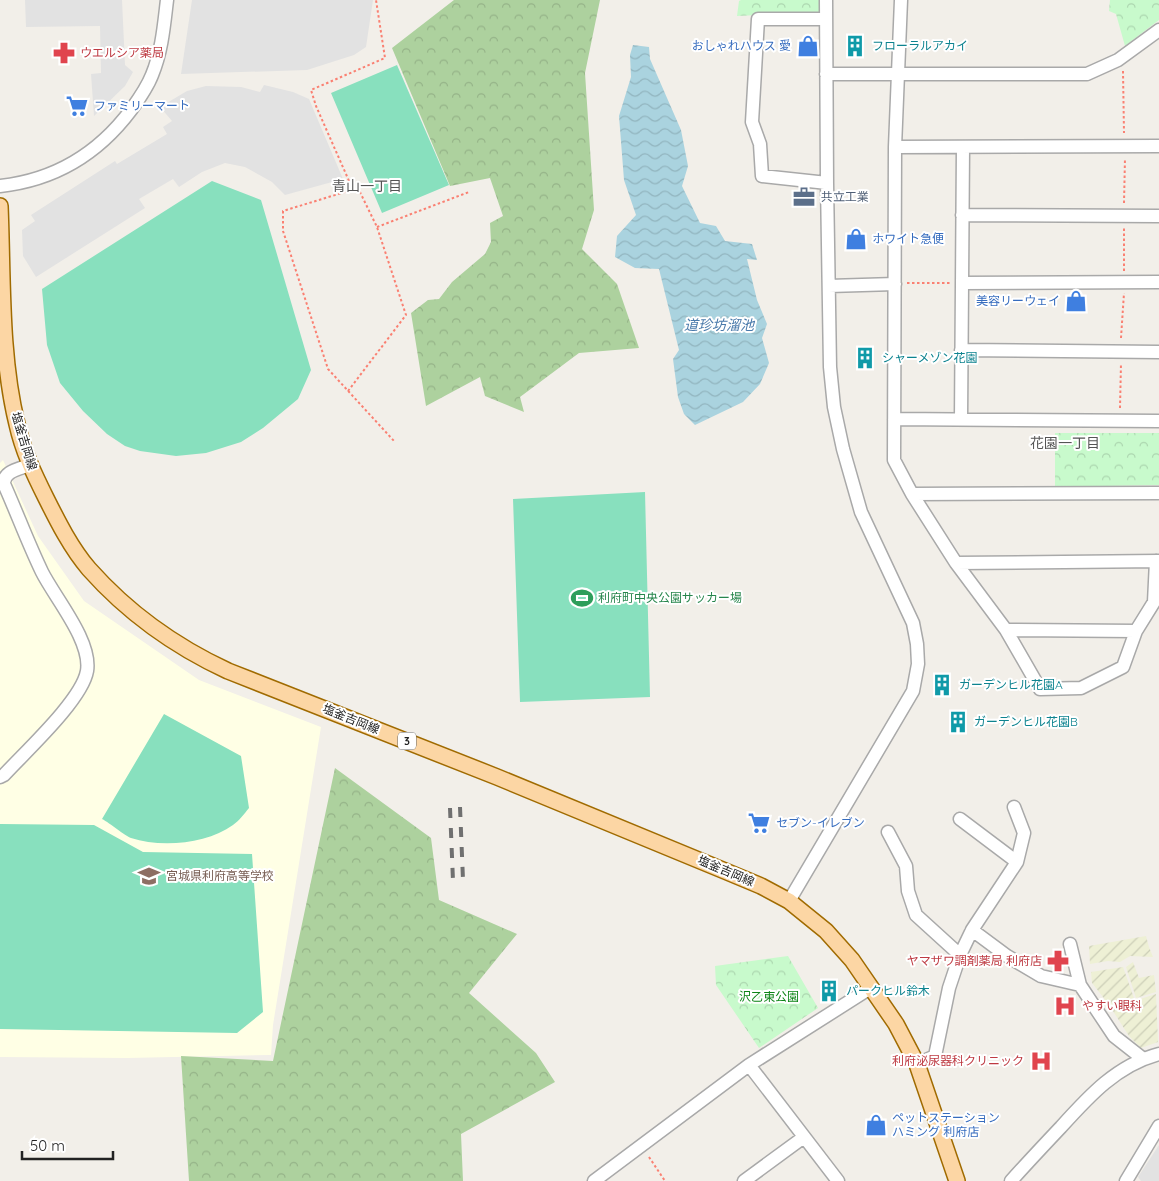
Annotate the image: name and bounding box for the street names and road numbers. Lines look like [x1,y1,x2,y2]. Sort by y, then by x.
street label: 塩釜吉岡線 [9,410,40,472]
street label: 塩釜吉岡線 [321,700,382,737]
road number: 3 [398,732,416,749]
street label: 塩釜吉岡線 [696,852,757,889]

